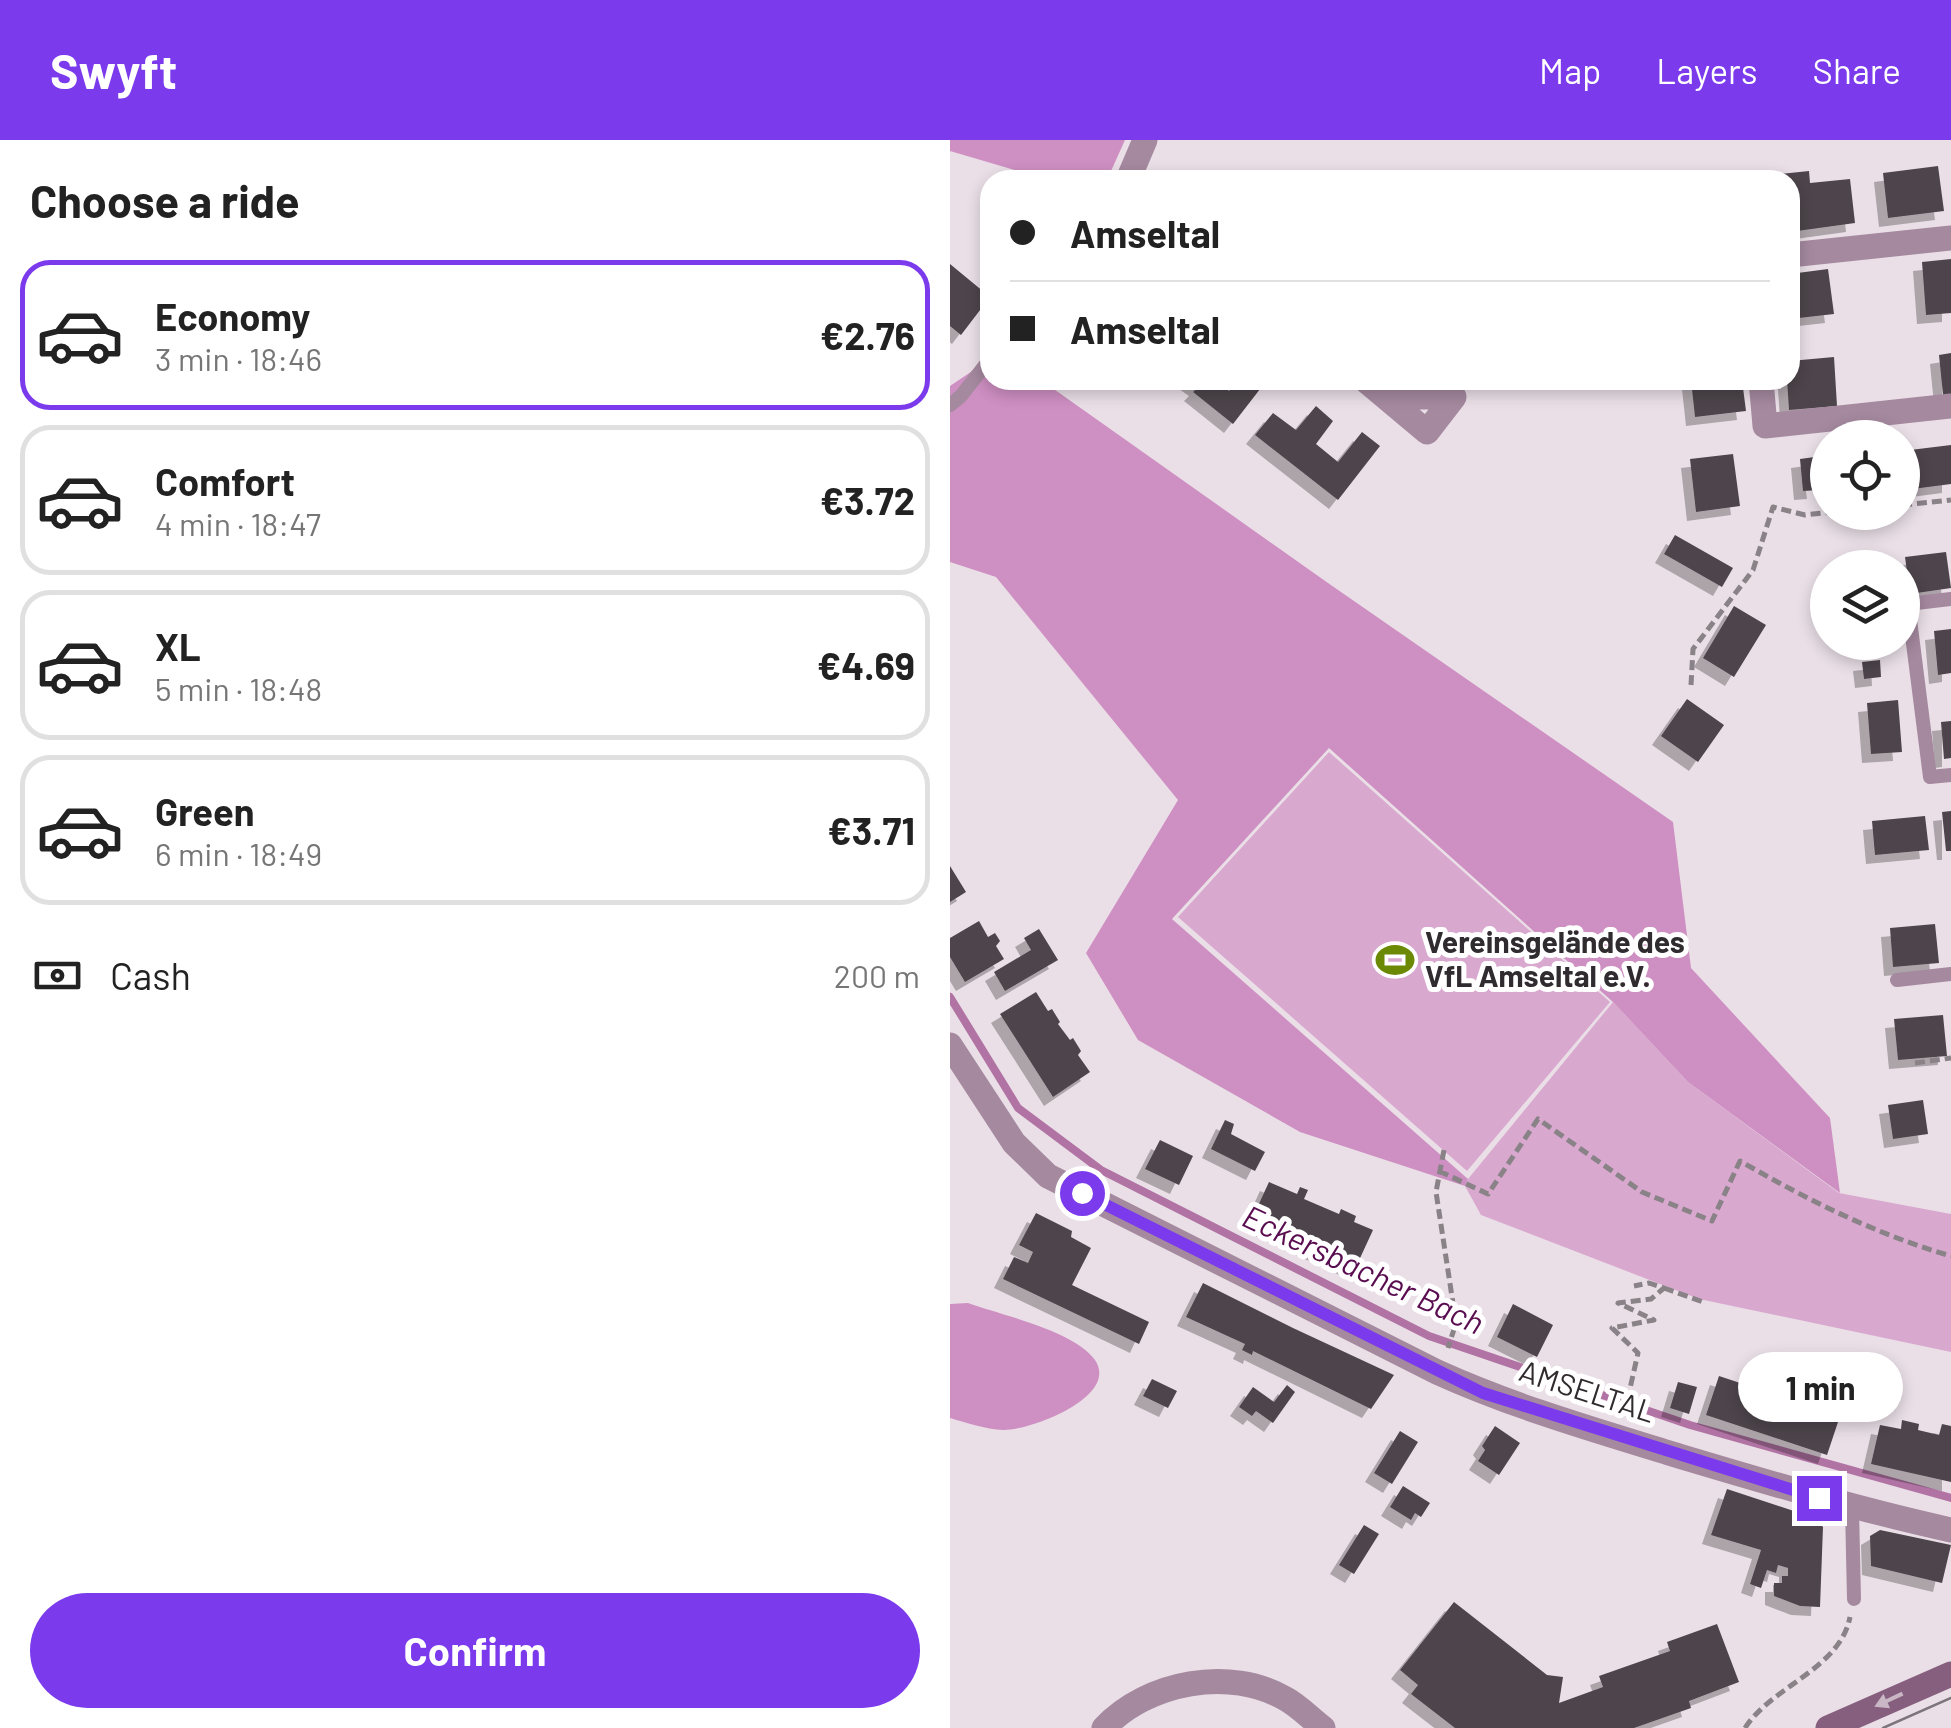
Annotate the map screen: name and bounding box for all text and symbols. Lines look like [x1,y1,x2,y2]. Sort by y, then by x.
text: Swyft [50,41,177,99]
text: Map [1539,49,1601,91]
text: Layers [1656,49,1758,91]
text: Share [1813,49,1901,91]
text: Choose a ride [30,173,300,227]
text: Amseltal [1070,210,1220,256]
icon: car [35,290,125,380]
text: Economy [155,293,310,339]
text: Amseltal [1070,306,1220,352]
text: €2.76 [820,312,915,358]
text: 3 min · 18:46 [155,339,322,377]
map controls [1810,420,1920,660]
button: locate [1810,420,1920,530]
icon: car [35,455,125,545]
text: Comfort [155,458,295,504]
text: €3.72 [820,477,915,523]
text: 4 min · 18:47 [155,504,321,542]
button: layers [1810,550,1920,660]
icon: car [35,620,125,710]
text: XL [155,623,201,669]
text: €4.69 [817,642,915,688]
text: 5 min · 18:48 [155,669,322,707]
icon: car [35,785,125,875]
text: Green [155,788,255,834]
text: €3.71 [828,807,915,853]
text: 6 min · 18:49 [155,834,322,872]
place label: Vereinsgelände des VfL Amseltal e.V. [1425,923,1685,993]
sports icon: Vereinsgelände des VfL Amseltal e.V. [1374,939,1416,981]
icon: cash [30,948,85,1003]
text: Cash [110,952,191,998]
text: 200 m [834,956,920,994]
route start [1060,1171,1105,1216]
water label: Eckersbacher Bach [1237,1196,1491,1341]
street label: AMSELTAL [1515,1351,1660,1429]
callout: 1 min [1736,1353,1902,1423]
text: 1 min [1785,1368,1856,1406]
route end [1797,1476,1842,1521]
button: Confirm [30,1593,920,1708]
one-way arrow [1874,1691,1903,1708]

